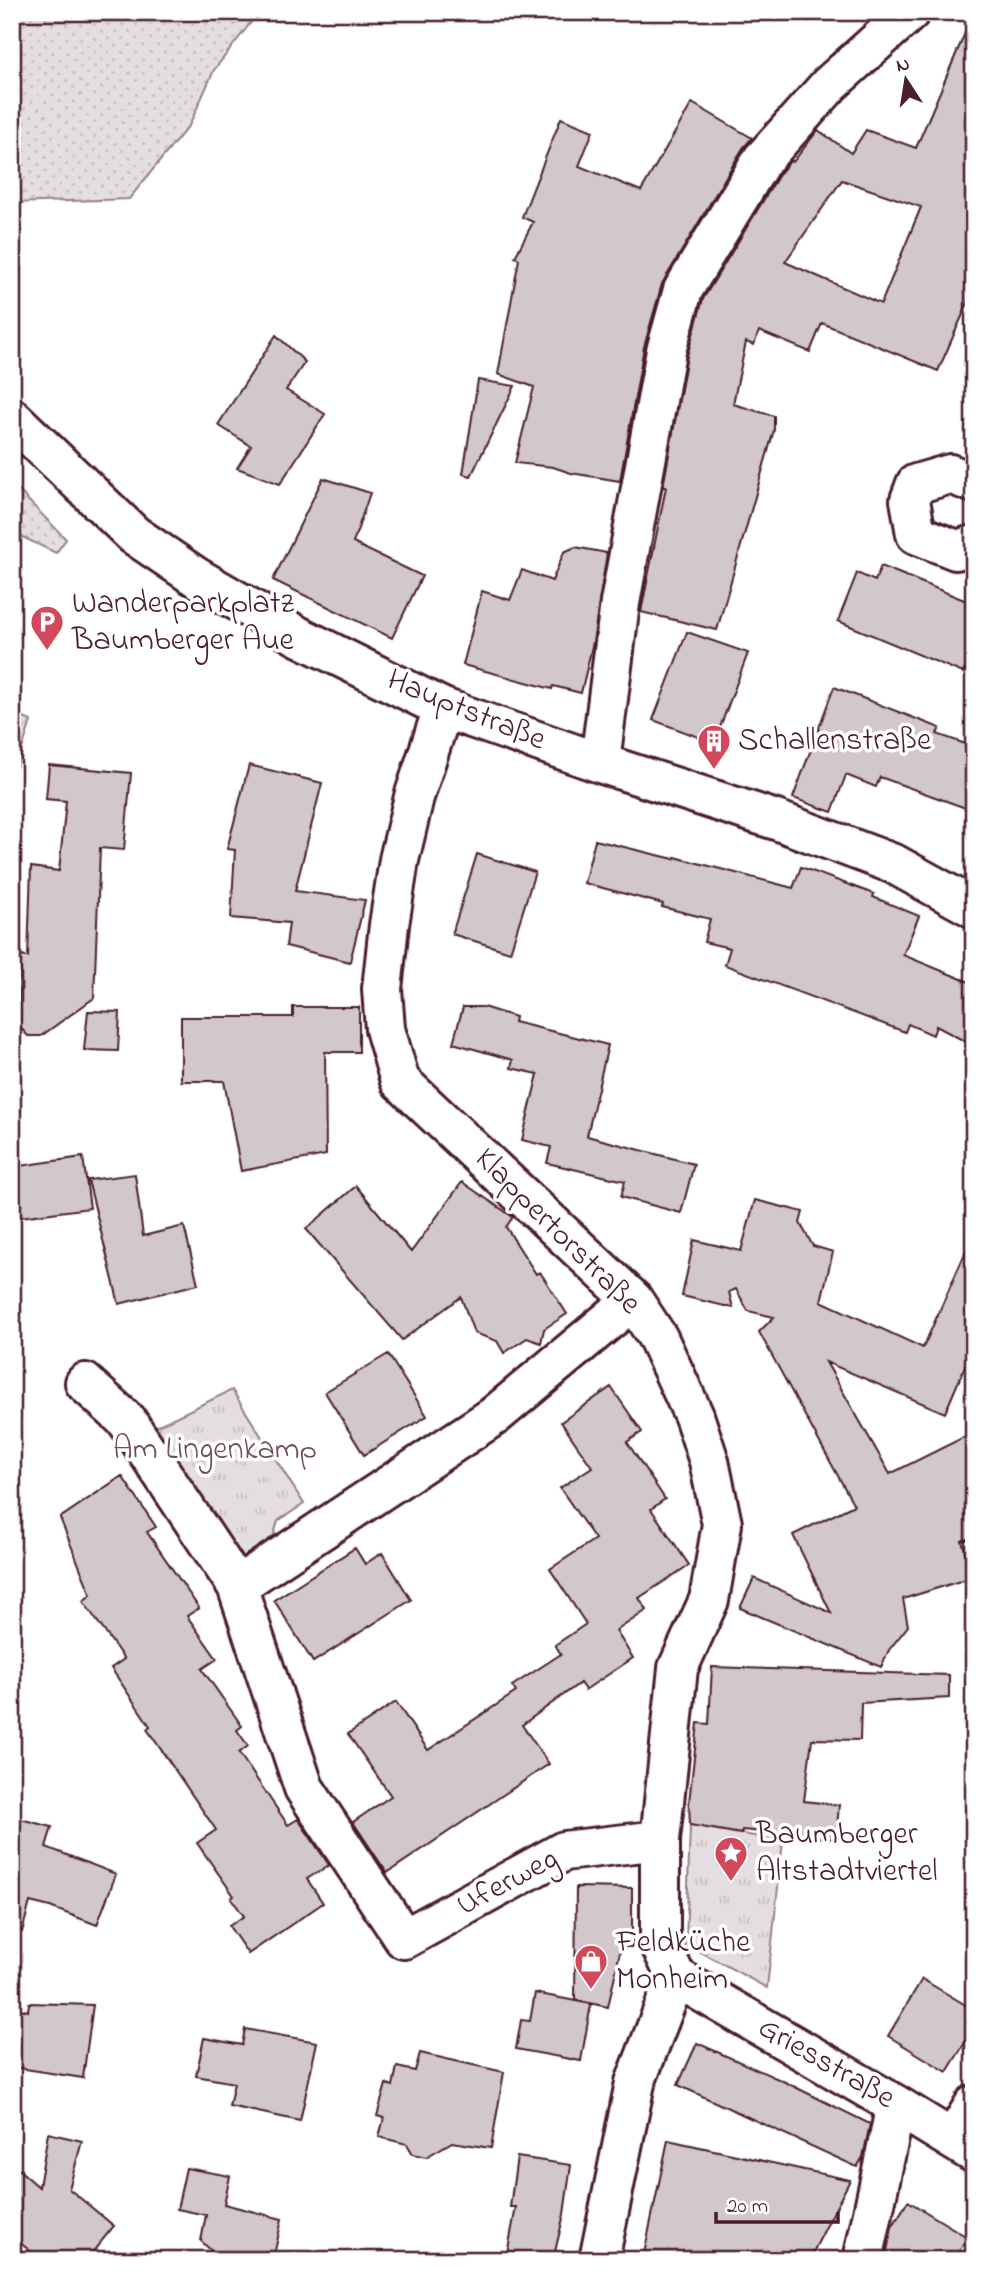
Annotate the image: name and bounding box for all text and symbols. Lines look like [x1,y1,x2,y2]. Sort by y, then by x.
north arrow [870,46,940,116]
text: N [894,51,912,80]
place label: Wanderparkplatz Baumberger Aue [71,581,295,665]
parking icon: Wanderparkplatz Baumberger Aue [28,603,66,652]
street label: Hauptstraße [380,658,553,764]
place label: Schallenstraße [738,718,932,765]
building icon: Schallenstraße [695,722,733,771]
street label: Klappertorstraße [463,1138,652,1327]
park label: Am Lingenkamp [113,1427,317,1474]
place label: Baumberger Altstadtviertel [755,1812,938,1896]
place icon: Baumberger Altstadtviertel [712,1834,750,1883]
street label: Uferweg [449,1837,567,1929]
place label: Feldküche Monheim [615,1920,751,2004]
shop icon: Feldküche Monheim [572,1942,610,1991]
street label: Griesstraße [749,2006,904,2123]
scale bar [716,2181,839,2225]
text: 20 m [727,2192,768,2222]

